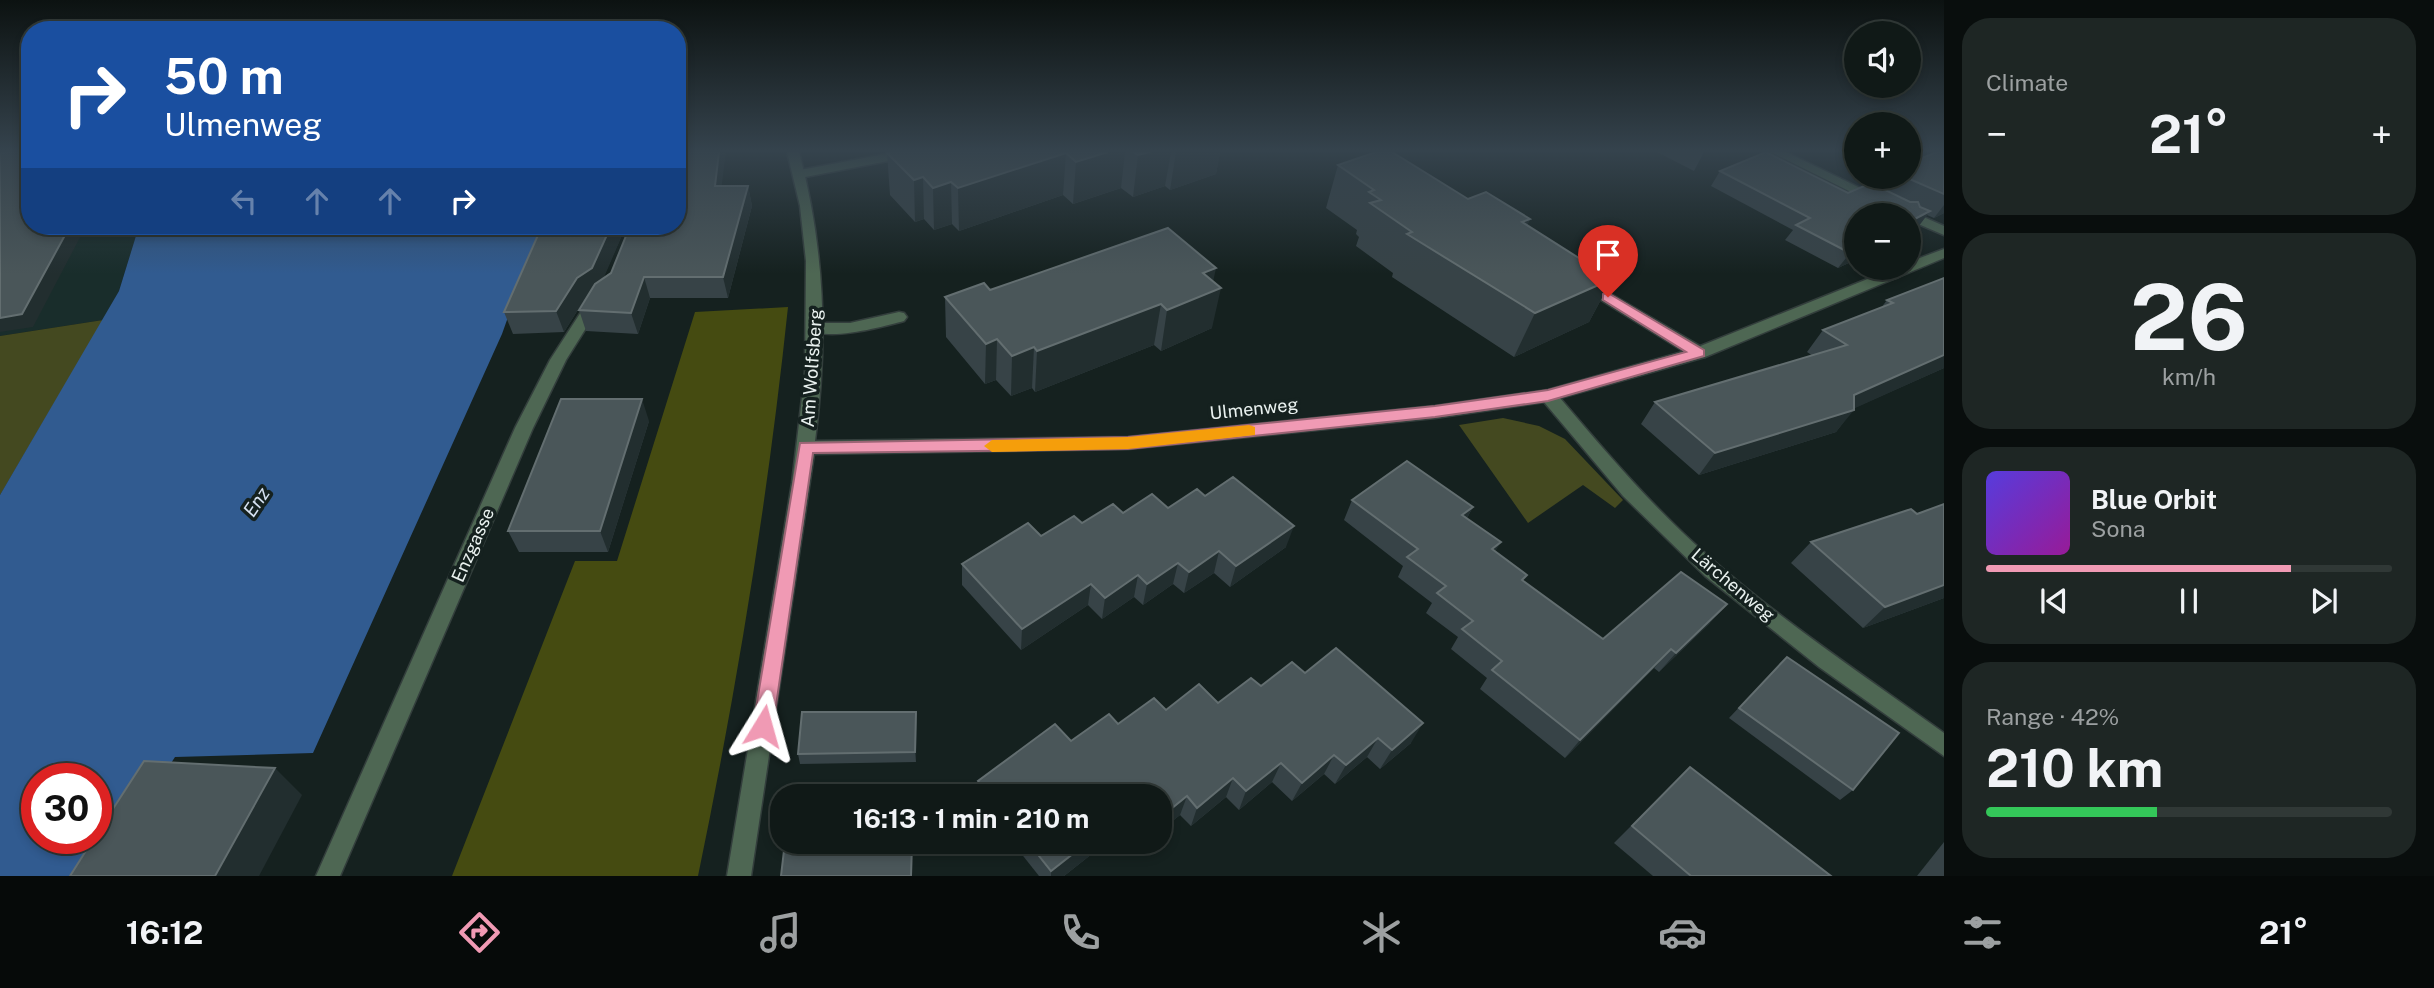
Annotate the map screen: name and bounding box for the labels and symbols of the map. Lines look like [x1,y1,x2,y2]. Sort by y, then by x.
pin [1578,225,1638,297]
street label: Am Wolfsberg [797,308,826,428]
street label: Ulmenweg [1209,393,1299,424]
water label: Enz [238,483,274,521]
street label: Enzgasse [447,504,498,585]
street label: Lärchenweg [1687,544,1779,626]
position arrow [726,689,800,763]
speed limit sign: 30 [21,763,112,854]

